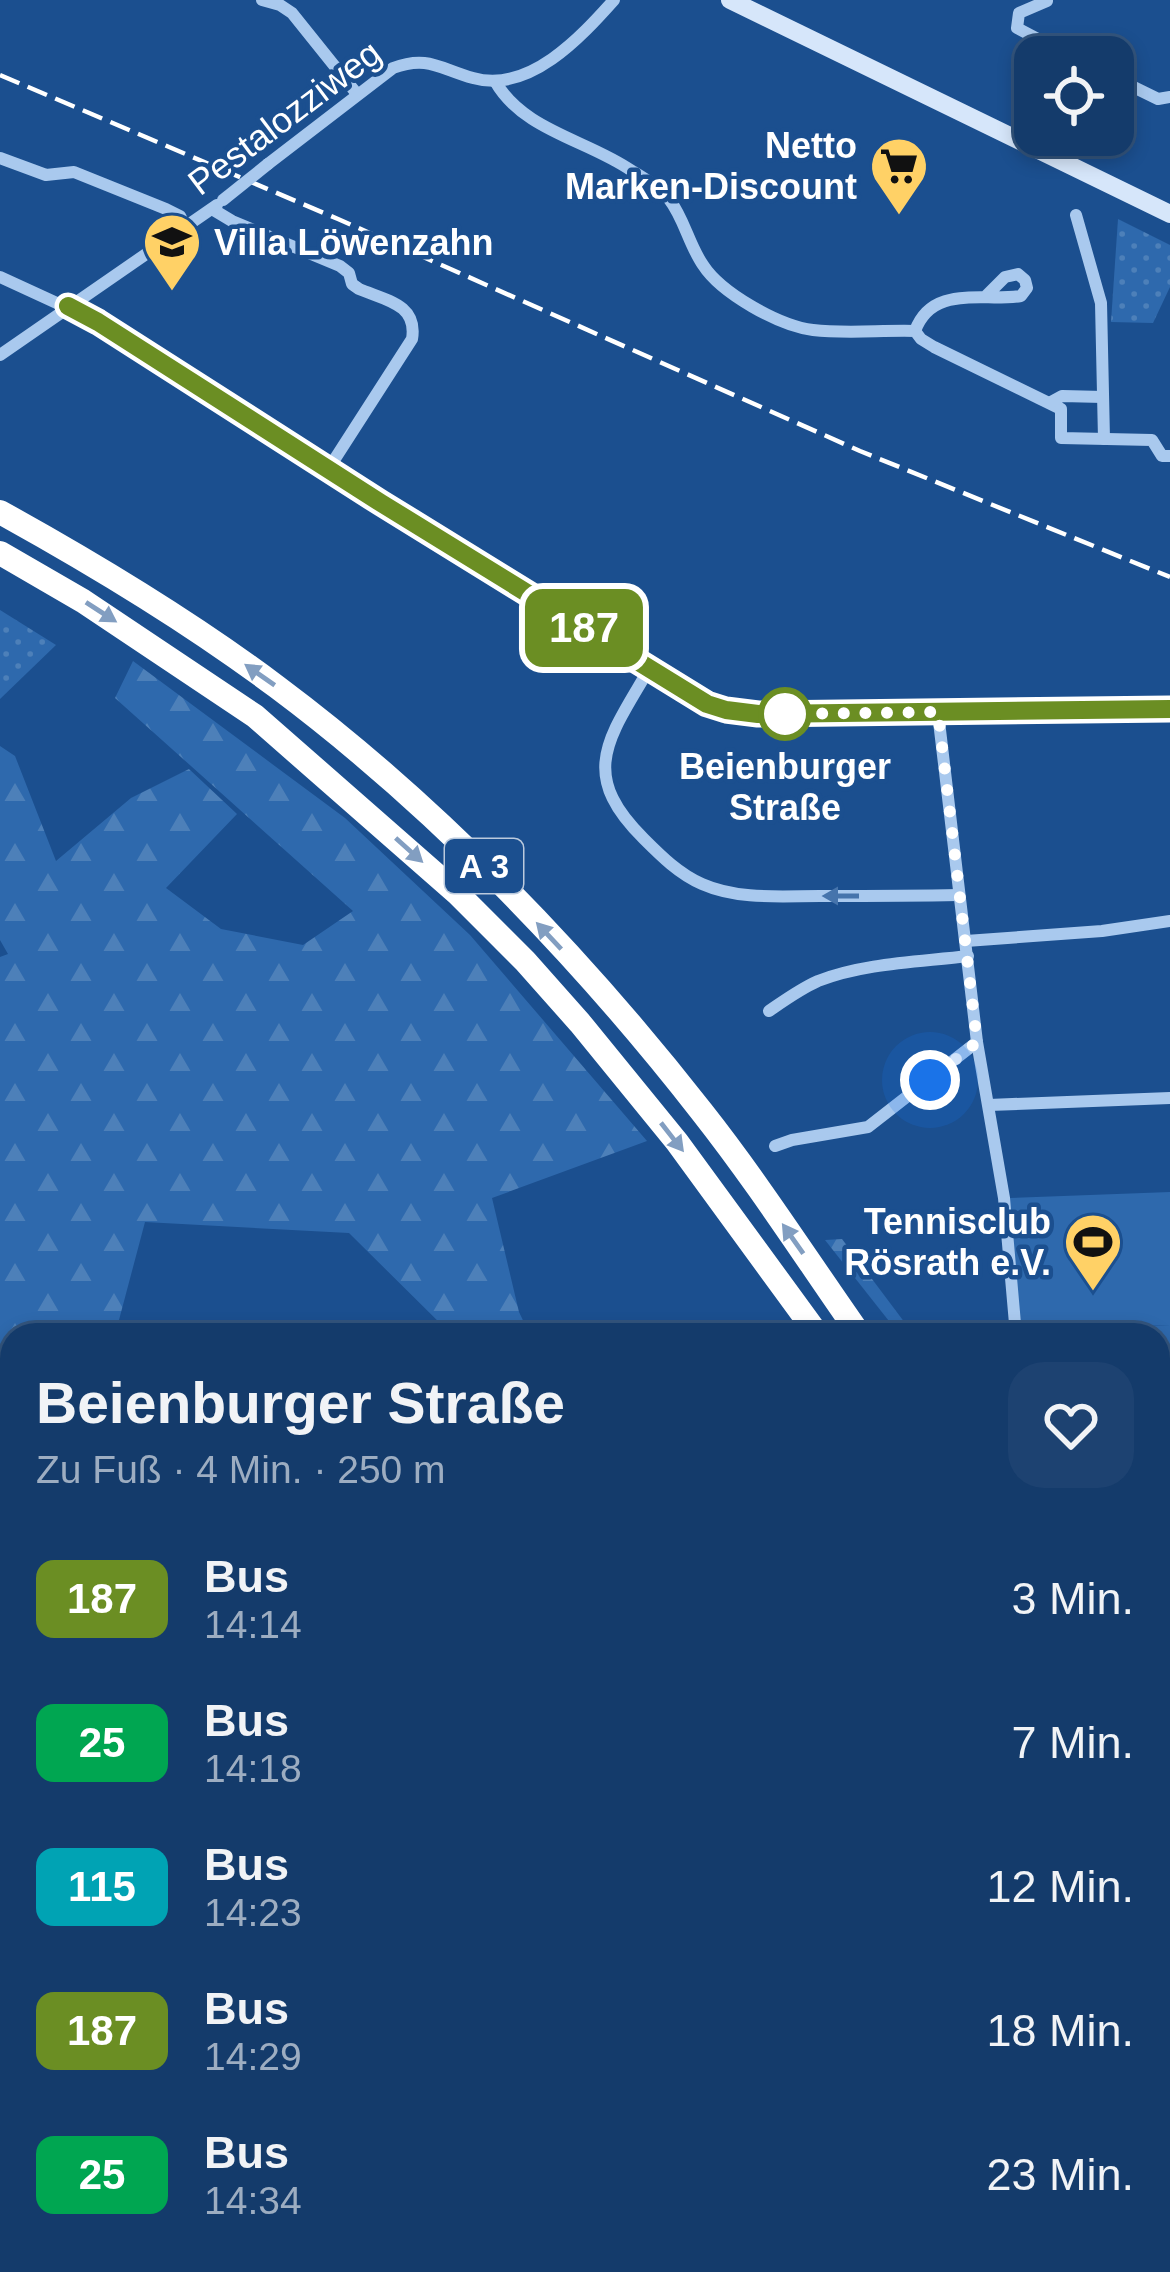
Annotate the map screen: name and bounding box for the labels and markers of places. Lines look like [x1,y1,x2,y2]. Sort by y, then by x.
place label: Netto Marken-Discount [565,125,857,207]
supermarket icon: Netto Marken-Discount [868,135,930,217]
school or university icon: Villa Löwenzahn [141,211,203,293]
place label: Villa Löwenzahn [214,222,493,263]
marker: Beienburger Straße [760,689,810,739]
place label: Beienburger Straße [679,746,891,828]
place label: Tennisclub Rösrath e.V. [844,1201,1051,1283]
sports icon: Tennisclub Rösrath e.V. [1062,1211,1124,1293]

